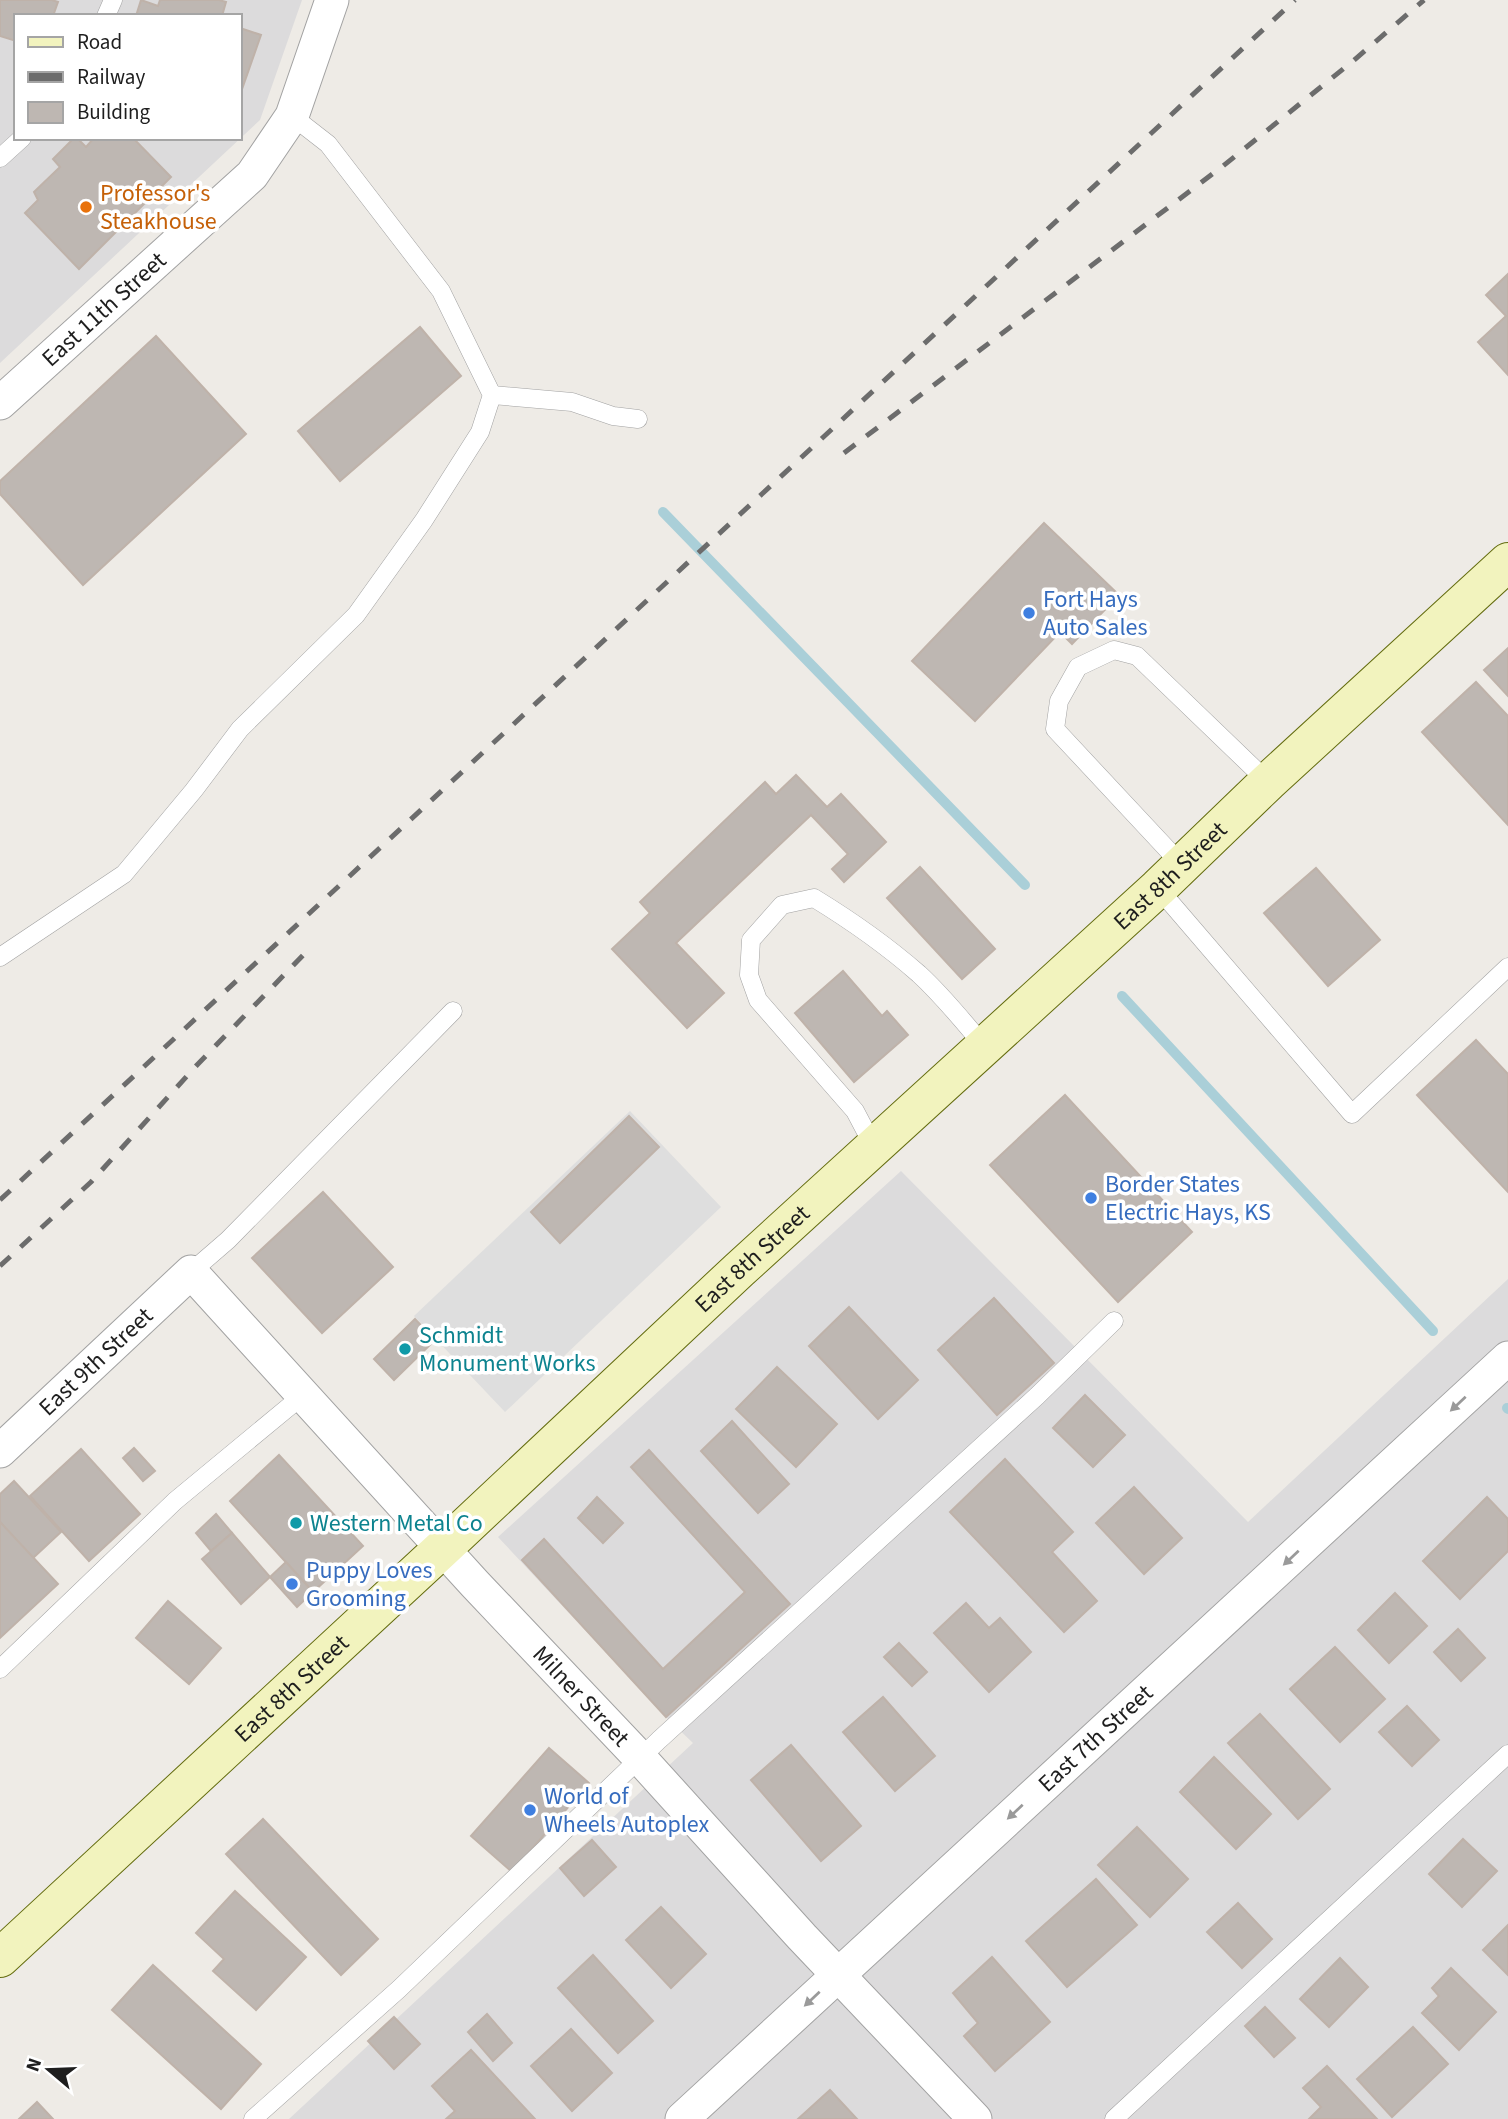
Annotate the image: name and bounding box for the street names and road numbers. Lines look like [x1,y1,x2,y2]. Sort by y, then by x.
street label: East 11th Street [34,244,174,375]
street label: East 8th Street [1106,813,1235,939]
street label: East 8th Street [687,1197,818,1321]
street label: East 9th Street [31,1299,161,1424]
street label: East 8th Street [226,1626,357,1751]
street label: Milner Street [524,1638,638,1755]
street label: East 7th Street [1030,1676,1161,1801]

